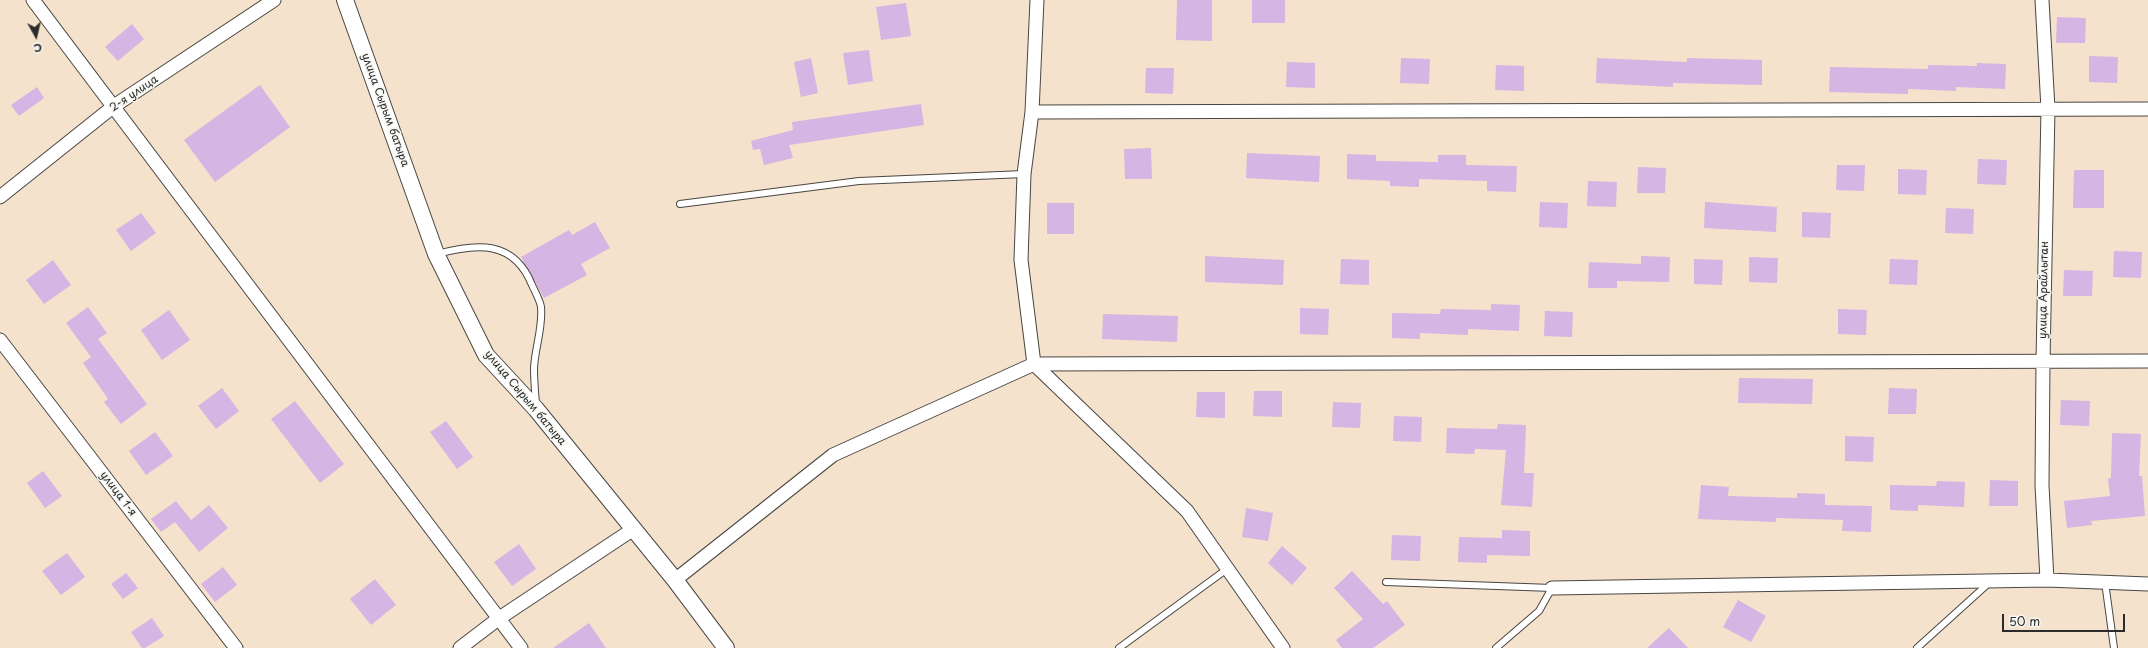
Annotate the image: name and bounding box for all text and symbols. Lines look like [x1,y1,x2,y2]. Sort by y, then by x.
north arrow [16,16,56,56]
text: С [32,39,43,57]
street label: улица Сырым батыра [358,51,412,169]
street label: 2-я улица [107,73,161,115]
street label: улица Арайлытан [2037,241,2051,339]
street label: улица Сырым батыра [481,348,569,448]
street label: улица 1-я [97,469,139,519]
scale bar [2004,606,2127,632]
text: 50 m [2009,612,2040,630]

